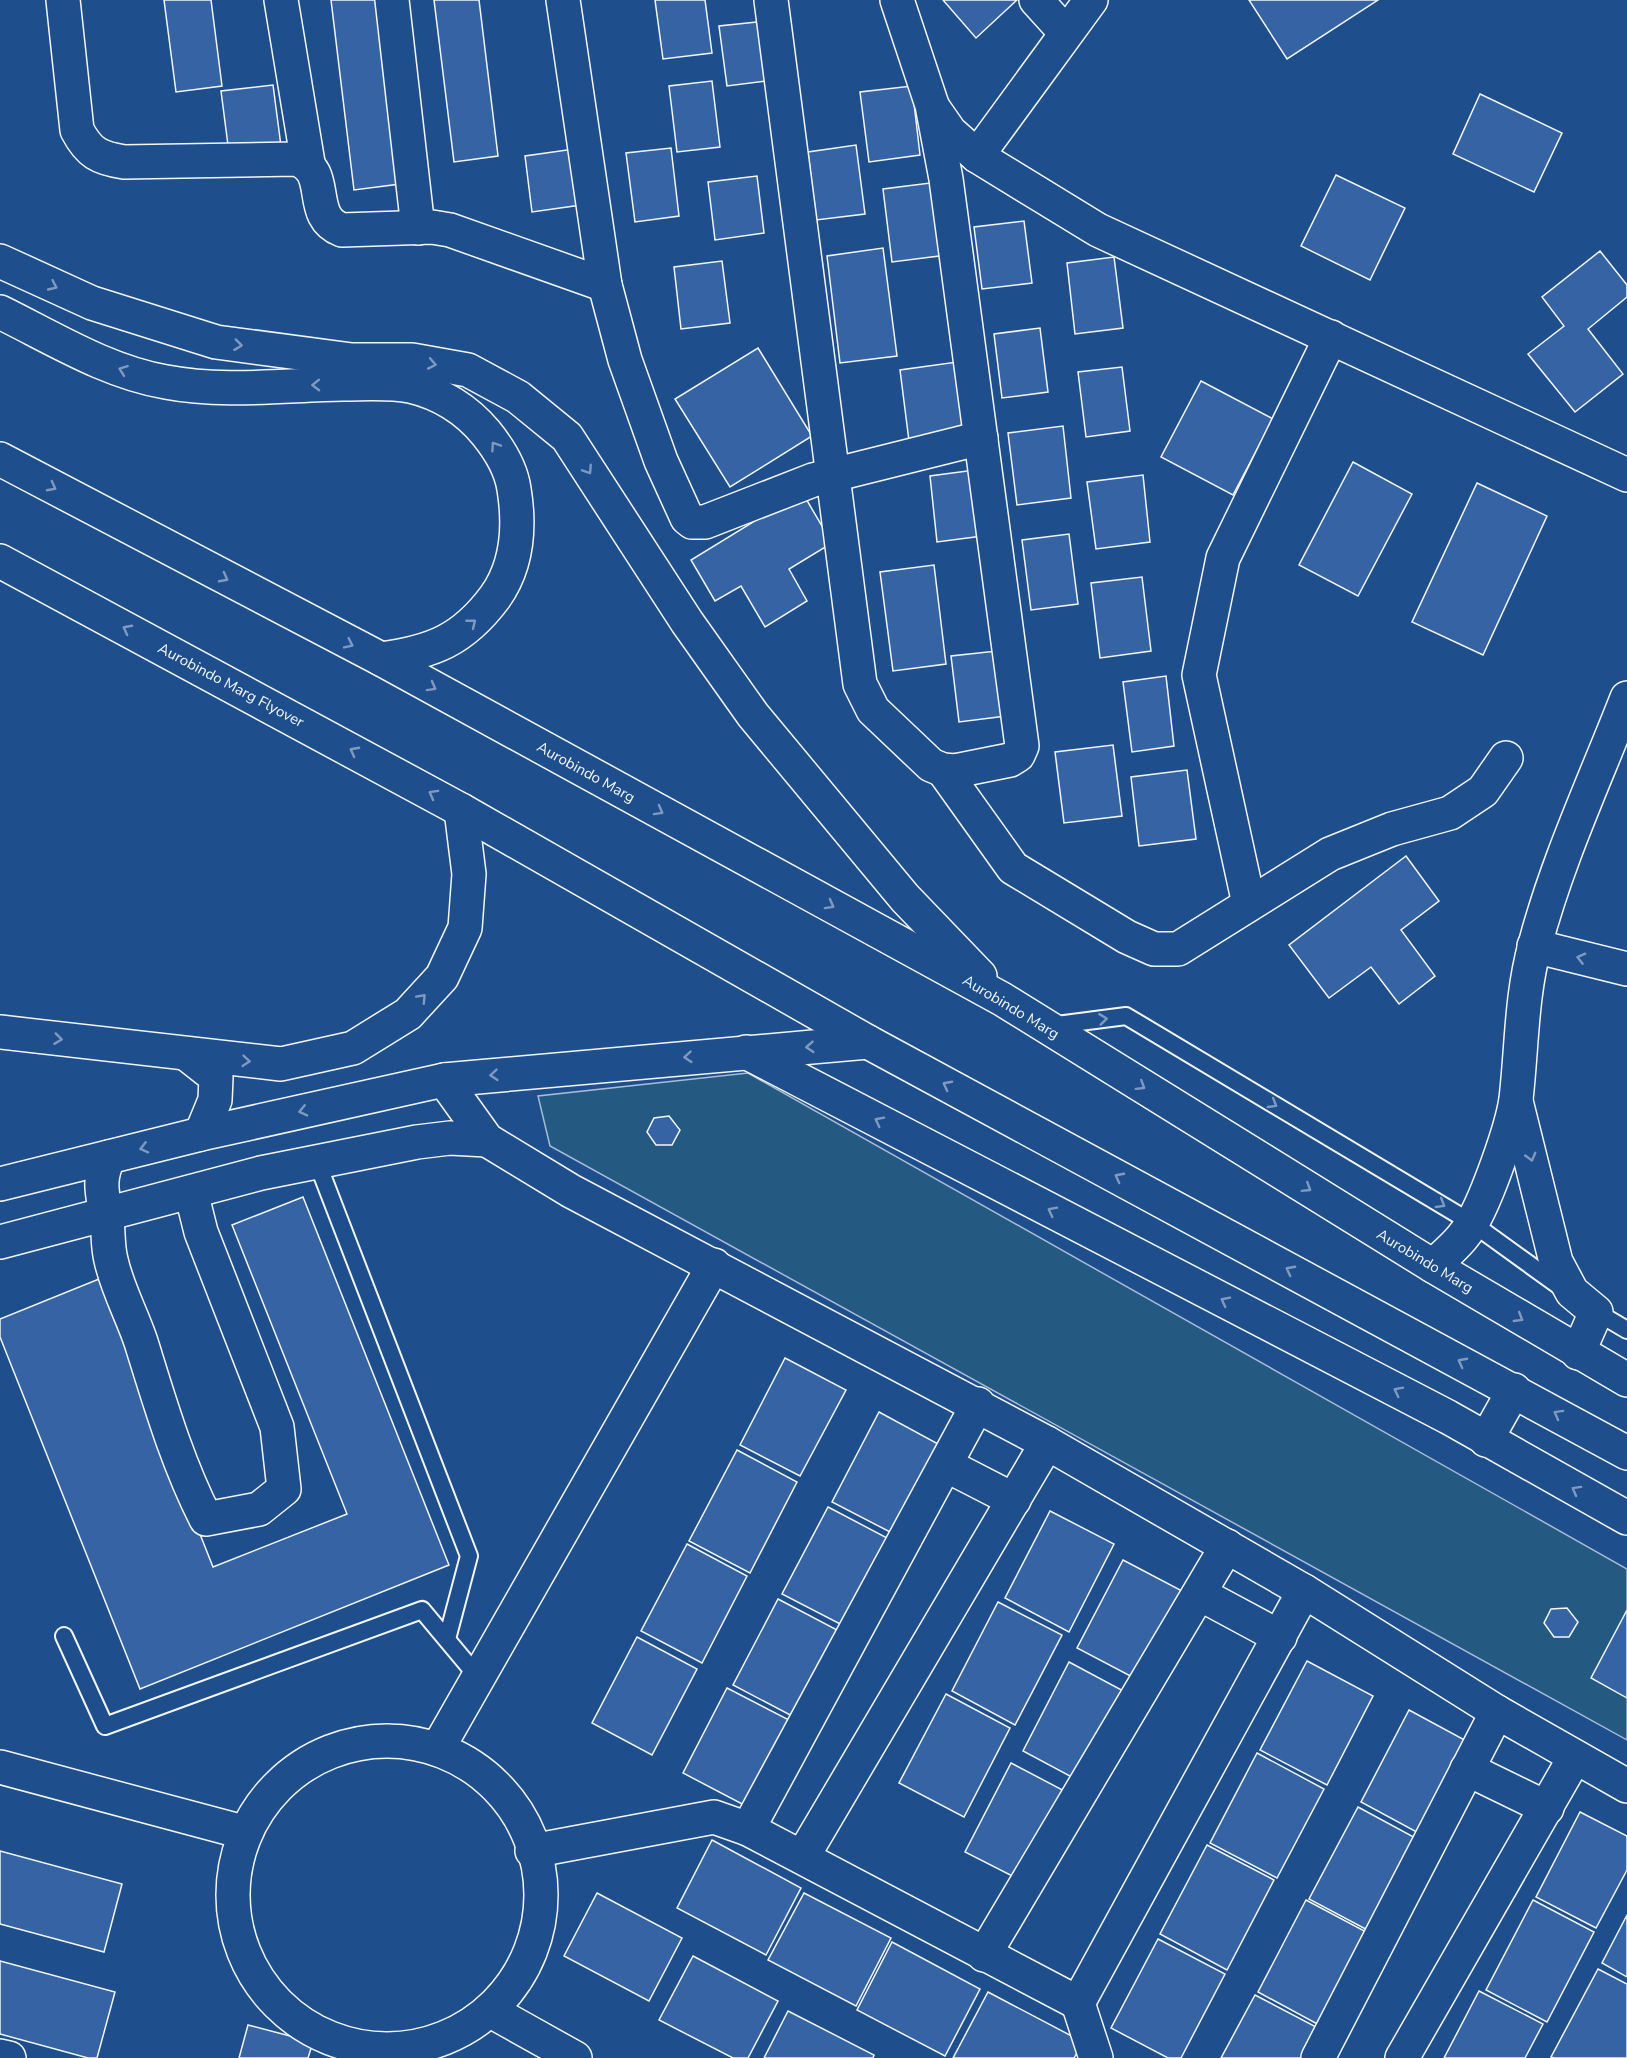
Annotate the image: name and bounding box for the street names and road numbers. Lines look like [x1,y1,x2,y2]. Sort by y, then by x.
street label: Aurobindo Marg Flyover [155,638,308,732]
street label: Aurobindo Marg [533,737,639,807]
street label: Aurobindo Marg [959,970,1063,1044]
street label: Aurobindo Marg [1373,1224,1477,1298]

